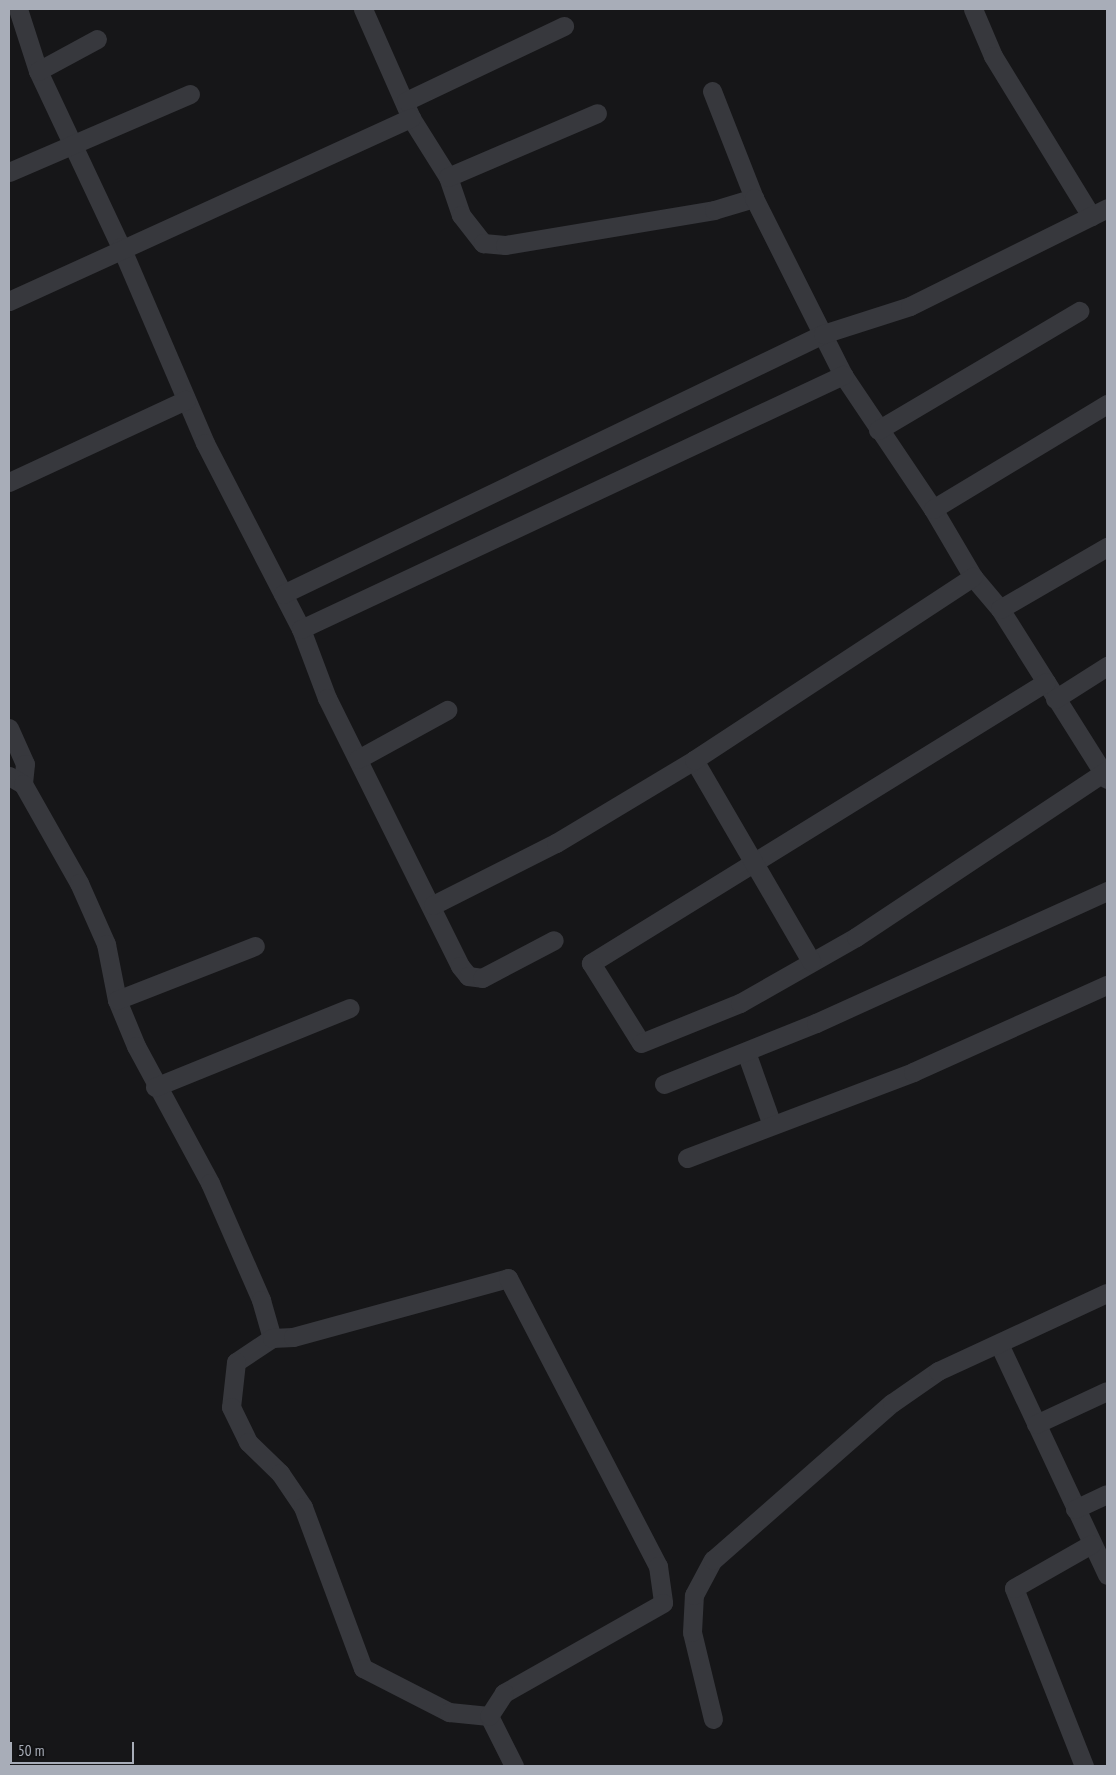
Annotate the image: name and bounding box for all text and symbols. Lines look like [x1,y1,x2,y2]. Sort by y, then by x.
scale bar [12,1732,136,1764]
text: 50 m [18,1741,44,1760]

